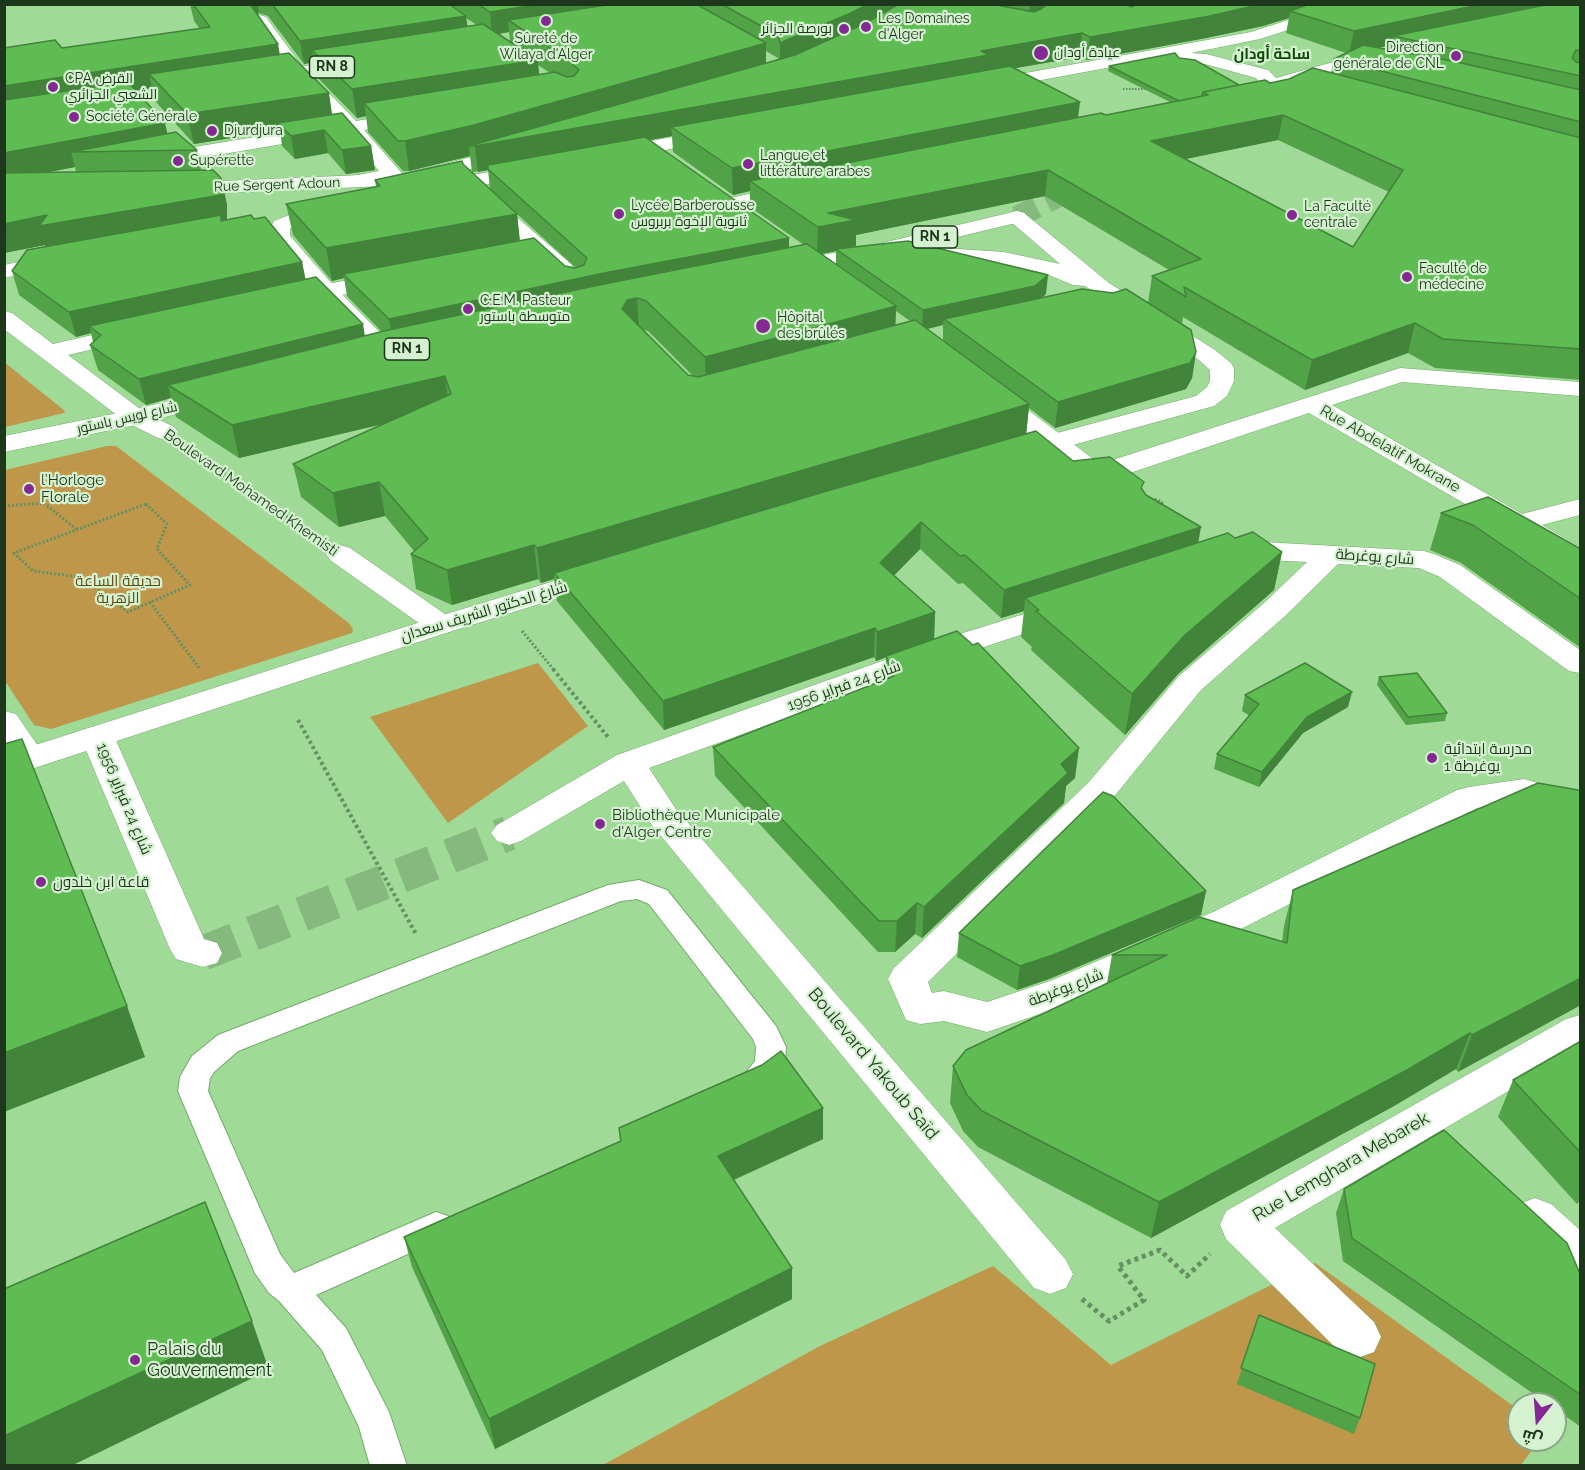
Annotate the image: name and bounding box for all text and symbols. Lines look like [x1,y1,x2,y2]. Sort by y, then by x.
place label: Les Domaines d'Alger [878,11,970,44]
marker: Sûreté de Wilaya d'Alger [539,14,553,28]
marker: Les Domaines d'Alger [859,20,873,34]
place label: بورصة الجزائر [761,21,832,37]
marker: بورصة الجزائر [837,22,851,36]
place label: Sûreté de Wilaya d'Alger [499,31,593,63]
place label: Direction générale de CNL [1334,40,1444,72]
marker: عيادة أودان [1032,44,1050,62]
place label: عيادة أودان [1054,45,1120,61]
district label: ساحة أودان [1234,45,1310,63]
marker: Direction générale de CNL [1449,49,1463,63]
road number: RN 8 [310,56,354,78]
place label: CPA القرض الشعبي الجزائري [65,71,157,104]
marker: CPA القرض الشعبي الجزائري [46,80,60,94]
place label: Société Générale [86,109,197,125]
marker: Société Générale [67,110,81,124]
place label: Djurdjura [224,123,283,139]
marker: Djurdjura [205,124,219,138]
place label: Langue et littérature arabes [760,148,870,180]
place label: Supérette [190,153,254,169]
marker: Supérette [171,154,185,168]
marker: Langue et littérature arabes [741,157,755,171]
street label: Rue Sergent Adoun [213,174,341,196]
place label: Lycée Barberousse ثانوية الإخوة بربروس [631,198,755,231]
place label: La Faculté centrale [1304,199,1371,232]
marker: Lycée Barberousse ثانوية الإخوة بربروس [612,207,626,221]
marker: La Faculté centrale [1285,208,1299,222]
road number: RN 1 [912,226,958,248]
place label: Faculté de médecine [1419,261,1487,294]
marker: Faculté de médecine [1400,270,1414,284]
place label: C.E.M. Pasteur متوسطة باستور [480,293,571,326]
marker: C.E.M. Pasteur متوسطة باستور [461,302,475,316]
place label: Hôpital des brûlés [777,310,845,342]
marker: Hôpital des brûlés [754,317,772,335]
road number: RN 1 [384,338,430,360]
street label: شارع لويس باستور [75,398,179,438]
street label: Rue Abdelatif Mokrane [1317,401,1463,497]
street label: Boulevard Mohamed Khemisti [160,426,342,560]
place label: l'Horloge Florale [41,471,104,506]
marker: l'Horloge Florale [22,482,36,496]
street label: شارع يوغرطة [1335,545,1415,569]
park label: حديقة الساعة الزهرية [75,572,161,607]
street label: شارغ الدكتور الشريف سعدان [398,578,570,646]
street label: شارع 24 فبراير 1956 [785,657,903,715]
street label: شارع 24 فبراير 1956 [92,740,156,858]
place label: مدرسة ابتدائية يوغرطة 1 [1444,740,1532,775]
marker: مدرسة ابتدائية يوغرطة 1 [1425,751,1439,765]
place label: Bibliothèque Municipale d'Alger Centre [612,806,780,841]
marker: Bibliothèque Municipale d'Alger Centre [593,817,607,831]
place label: قاعة ابن خلدون [53,873,149,891]
marker: قاعة ابن خلدون [34,875,48,889]
street label: شارع يوغرطة [1026,965,1106,1011]
street label: Boulevard Yakoub Saïd [803,984,943,1144]
street label: Rue Lemghara Mebarek [1249,1108,1433,1226]
place label: Palais du Gouvernement [147,1339,272,1382]
marker: Palais du Gouvernement [128,1353,142,1367]
north arrow [1507,1392,1567,1452]
text: ش [1520,1426,1545,1450]

